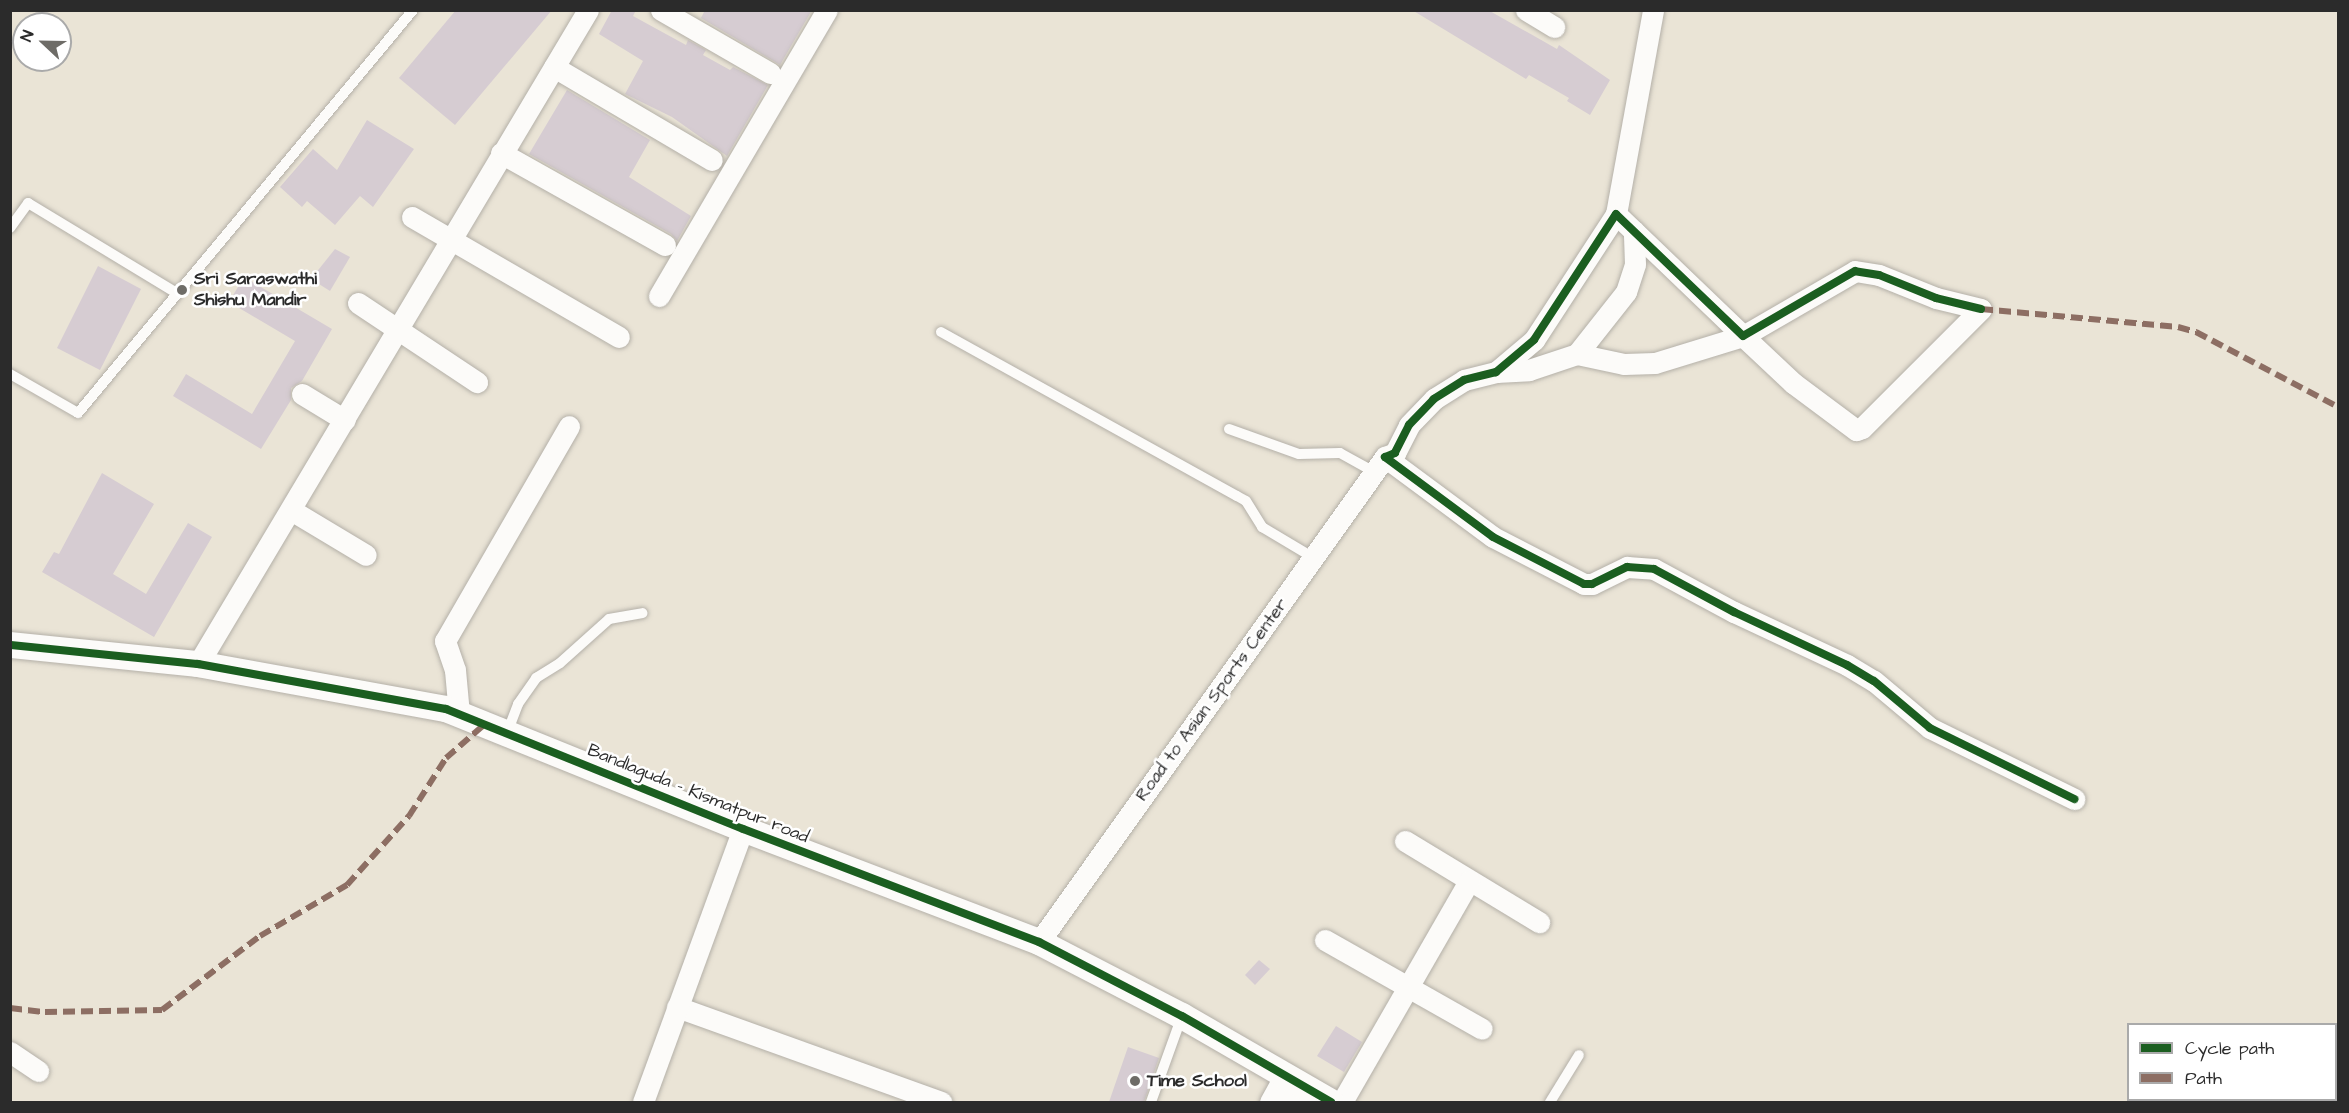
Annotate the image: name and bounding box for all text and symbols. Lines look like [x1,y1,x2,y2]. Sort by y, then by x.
north arrow [12,12,72,72]
text: N [15,27,39,45]
place label: Sri Saraswathi Shishu Mandir [194,269,317,312]
marker: Sri Saraswathi Shishu Mandir [175,283,189,297]
street label: Road to Asian Sports Center [1131,594,1293,806]
street label: Bandlaguda - Kismatpur road [584,740,812,848]
legend [2127,1023,2337,1101]
text: Cycle path [2185,1036,2274,1061]
text: Path [2185,1066,2222,1091]
place label: Time School [1147,1070,1247,1092]
marker: Time School [1128,1074,1142,1088]

